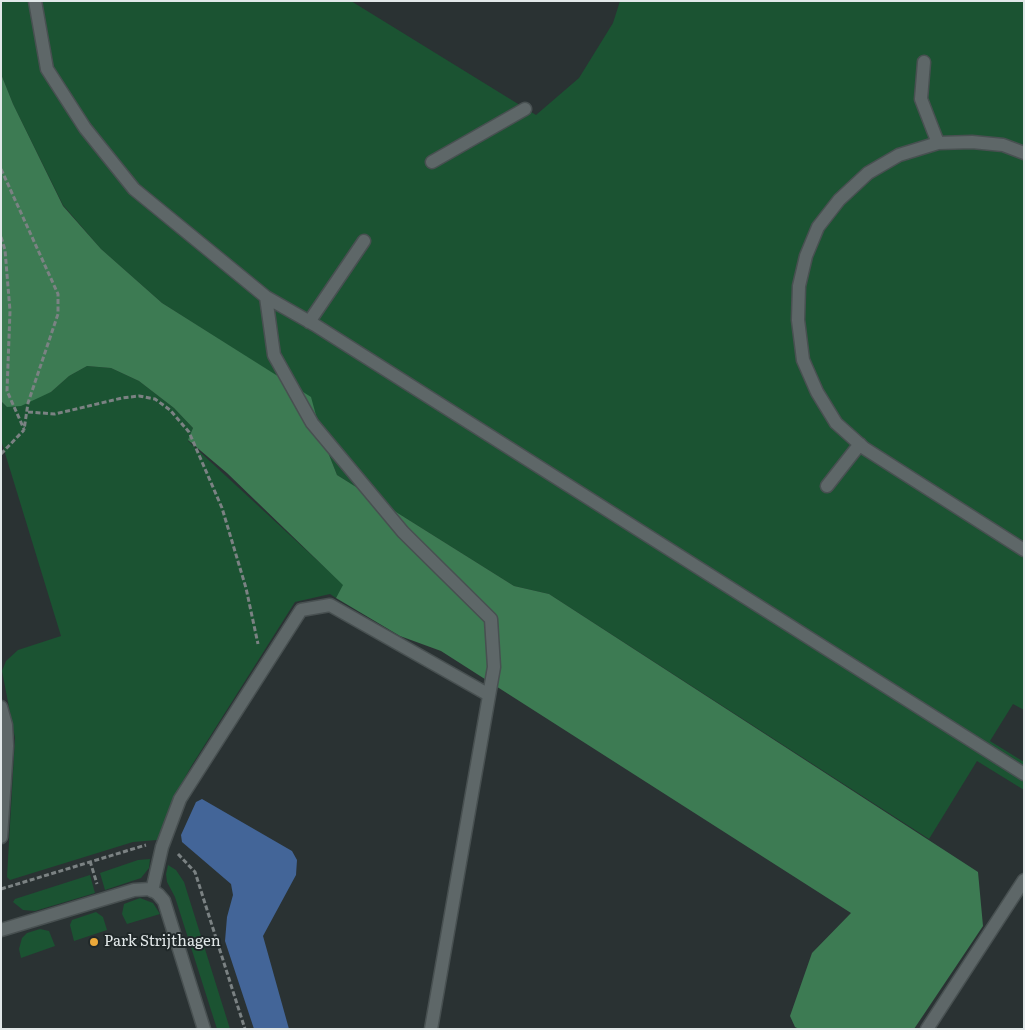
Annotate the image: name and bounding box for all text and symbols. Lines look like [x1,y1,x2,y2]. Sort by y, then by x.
place label: Park Strijthagen [104,933,221,951]
marker: Park Strijthagen [88,936,100,948]

